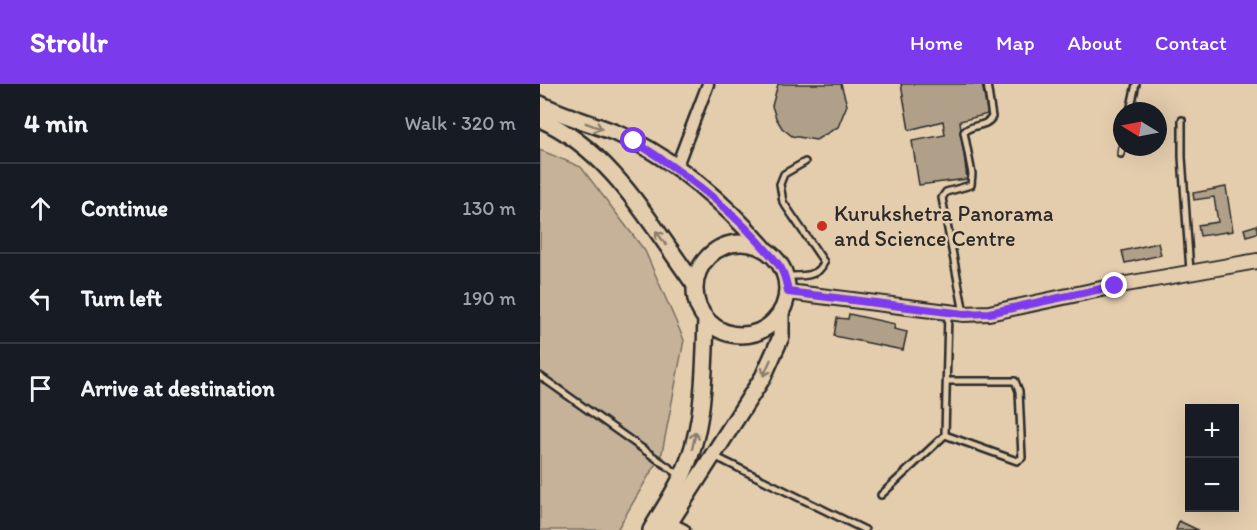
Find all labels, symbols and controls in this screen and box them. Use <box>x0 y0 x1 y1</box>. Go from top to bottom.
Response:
text: Strollr <box>30 25 108 59</box>
text: Home <box>910 30 963 55</box>
text: Map <box>996 30 1035 55</box>
text: About <box>1068 30 1122 55</box>
text: Contact <box>1155 30 1227 55</box>
north arrow <box>1113 102 1167 156</box>
text: 4 min <box>24 107 88 139</box>
text: Walk · 320 m <box>404 111 516 135</box>
one-way arrow <box>585 121 603 132</box>
route start <box>620 127 646 153</box>
icon: ahead <box>24 192 57 225</box>
text: Continue <box>81 195 168 222</box>
text: 130 m <box>462 196 516 220</box>
place label: Kurukshetra Panorama and Science Centre <box>834 200 1054 252</box>
marker: Kurukshetra Panorama and Science Centre <box>815 219 829 233</box>
one-way arrow <box>654 231 667 247</box>
route end <box>1101 272 1127 298</box>
icon: left <box>24 282 57 315</box>
text: Turn left <box>81 285 162 312</box>
text: 190 m <box>463 286 516 310</box>
one-way arrow <box>761 358 773 376</box>
icon: arrive <box>24 372 57 405</box>
text: Arrive at destination <box>81 375 275 402</box>
map controls <box>1185 404 1239 512</box>
button: + <box>1185 404 1239 458</box>
one-way arrow <box>689 431 700 450</box>
button: − <box>1185 458 1239 512</box>

